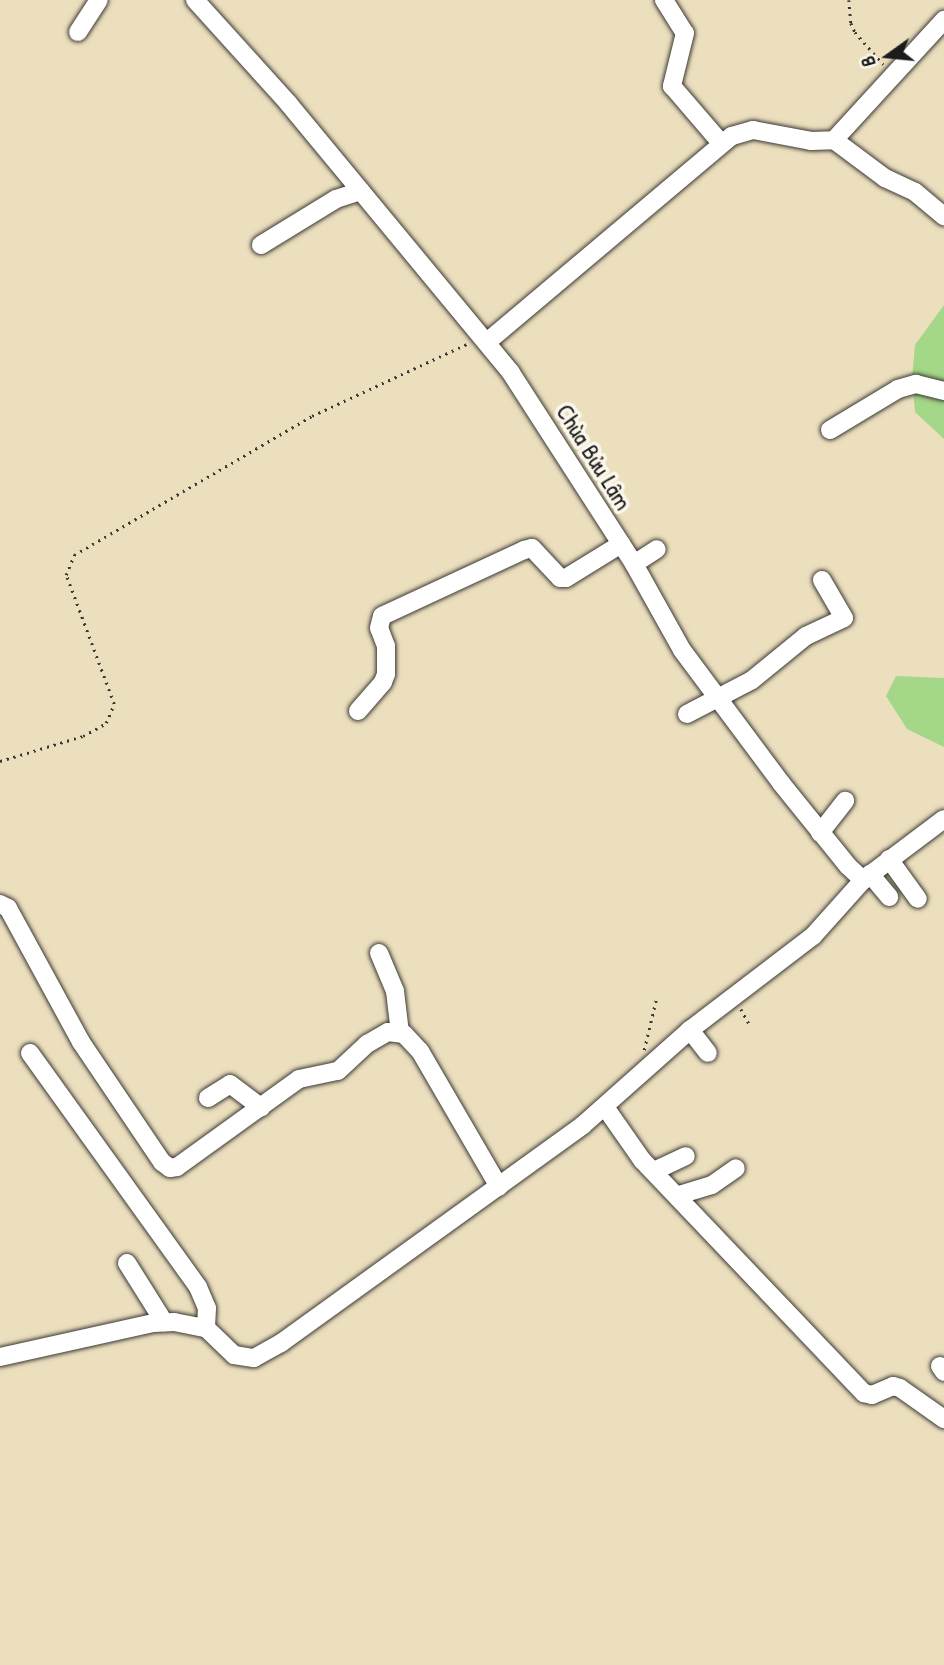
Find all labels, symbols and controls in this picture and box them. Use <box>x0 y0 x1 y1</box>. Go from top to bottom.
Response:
north arrow <box>853 21 923 91</box>
text: B <box>854 53 882 69</box>
street label: Chùa Bửu Lâm <box>550 399 638 515</box>

